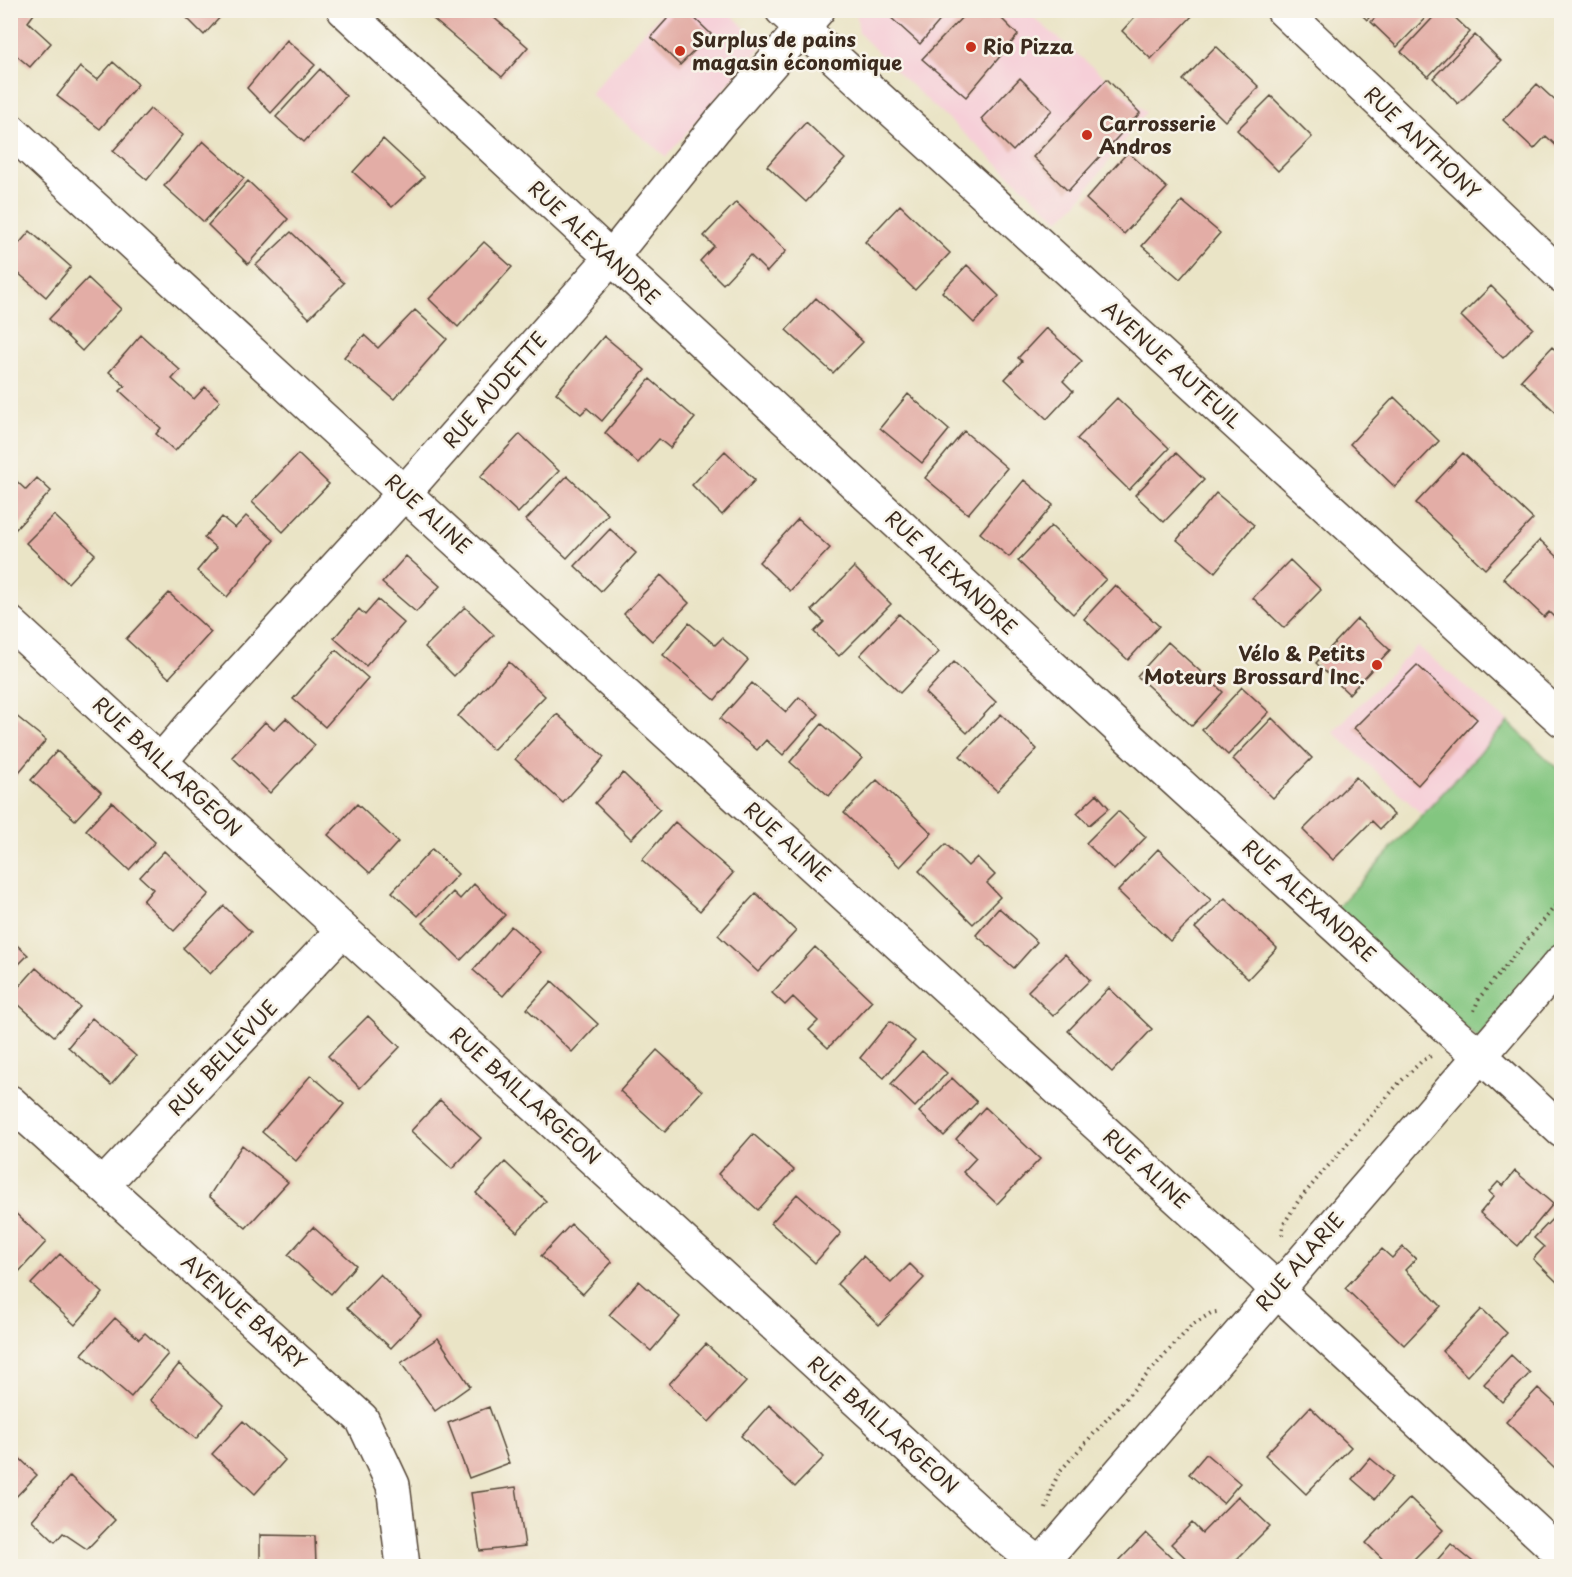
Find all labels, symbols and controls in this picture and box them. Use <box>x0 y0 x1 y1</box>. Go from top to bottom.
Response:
place label: Surplus de pains magasin économique <box>692 24 902 77</box>
place label: Rio Pizza <box>983 31 1074 61</box>
marker: Rio Pizza <box>964 40 978 54</box>
marker: Surplus de pains magasin économique <box>673 44 687 58</box>
street label: RUE ANTHONY <box>1358 79 1488 206</box>
place label: Carrosserie Andros <box>1099 108 1216 161</box>
marker: Carrosserie Andros <box>1080 128 1094 142</box>
street label: RUE ALEXANDRE <box>522 173 667 312</box>
street label: AVENUE AUTEUIL <box>1096 293 1249 435</box>
street label: RUE AUDETTE <box>435 324 553 454</box>
street label: RUE ALINE <box>379 466 479 560</box>
street label: RUE ALEXANDRE <box>879 503 1024 642</box>
place label: Vélo & Petits Moteurs Brossard Inc. <box>1144 638 1365 691</box>
marker: Vélo & Petits Moteurs Brossard Inc. <box>1370 658 1384 672</box>
street label: RUE BAILLARGEON <box>87 689 249 843</box>
street label: RUE ALINE <box>738 794 838 888</box>
street label: RUE ALEXANDRE <box>1236 832 1383 969</box>
street label: RUE BELLEVUE <box>160 993 284 1122</box>
street label: RUE BAILLARGEON <box>444 1019 608 1171</box>
street label: RUE ALINE <box>1097 1121 1197 1215</box>
street label: RUE ALARIE <box>1248 1205 1351 1317</box>
street label: AVENUE BARRY <box>175 1247 314 1376</box>
street label: RUE BAILLARGEON <box>802 1348 966 1500</box>

